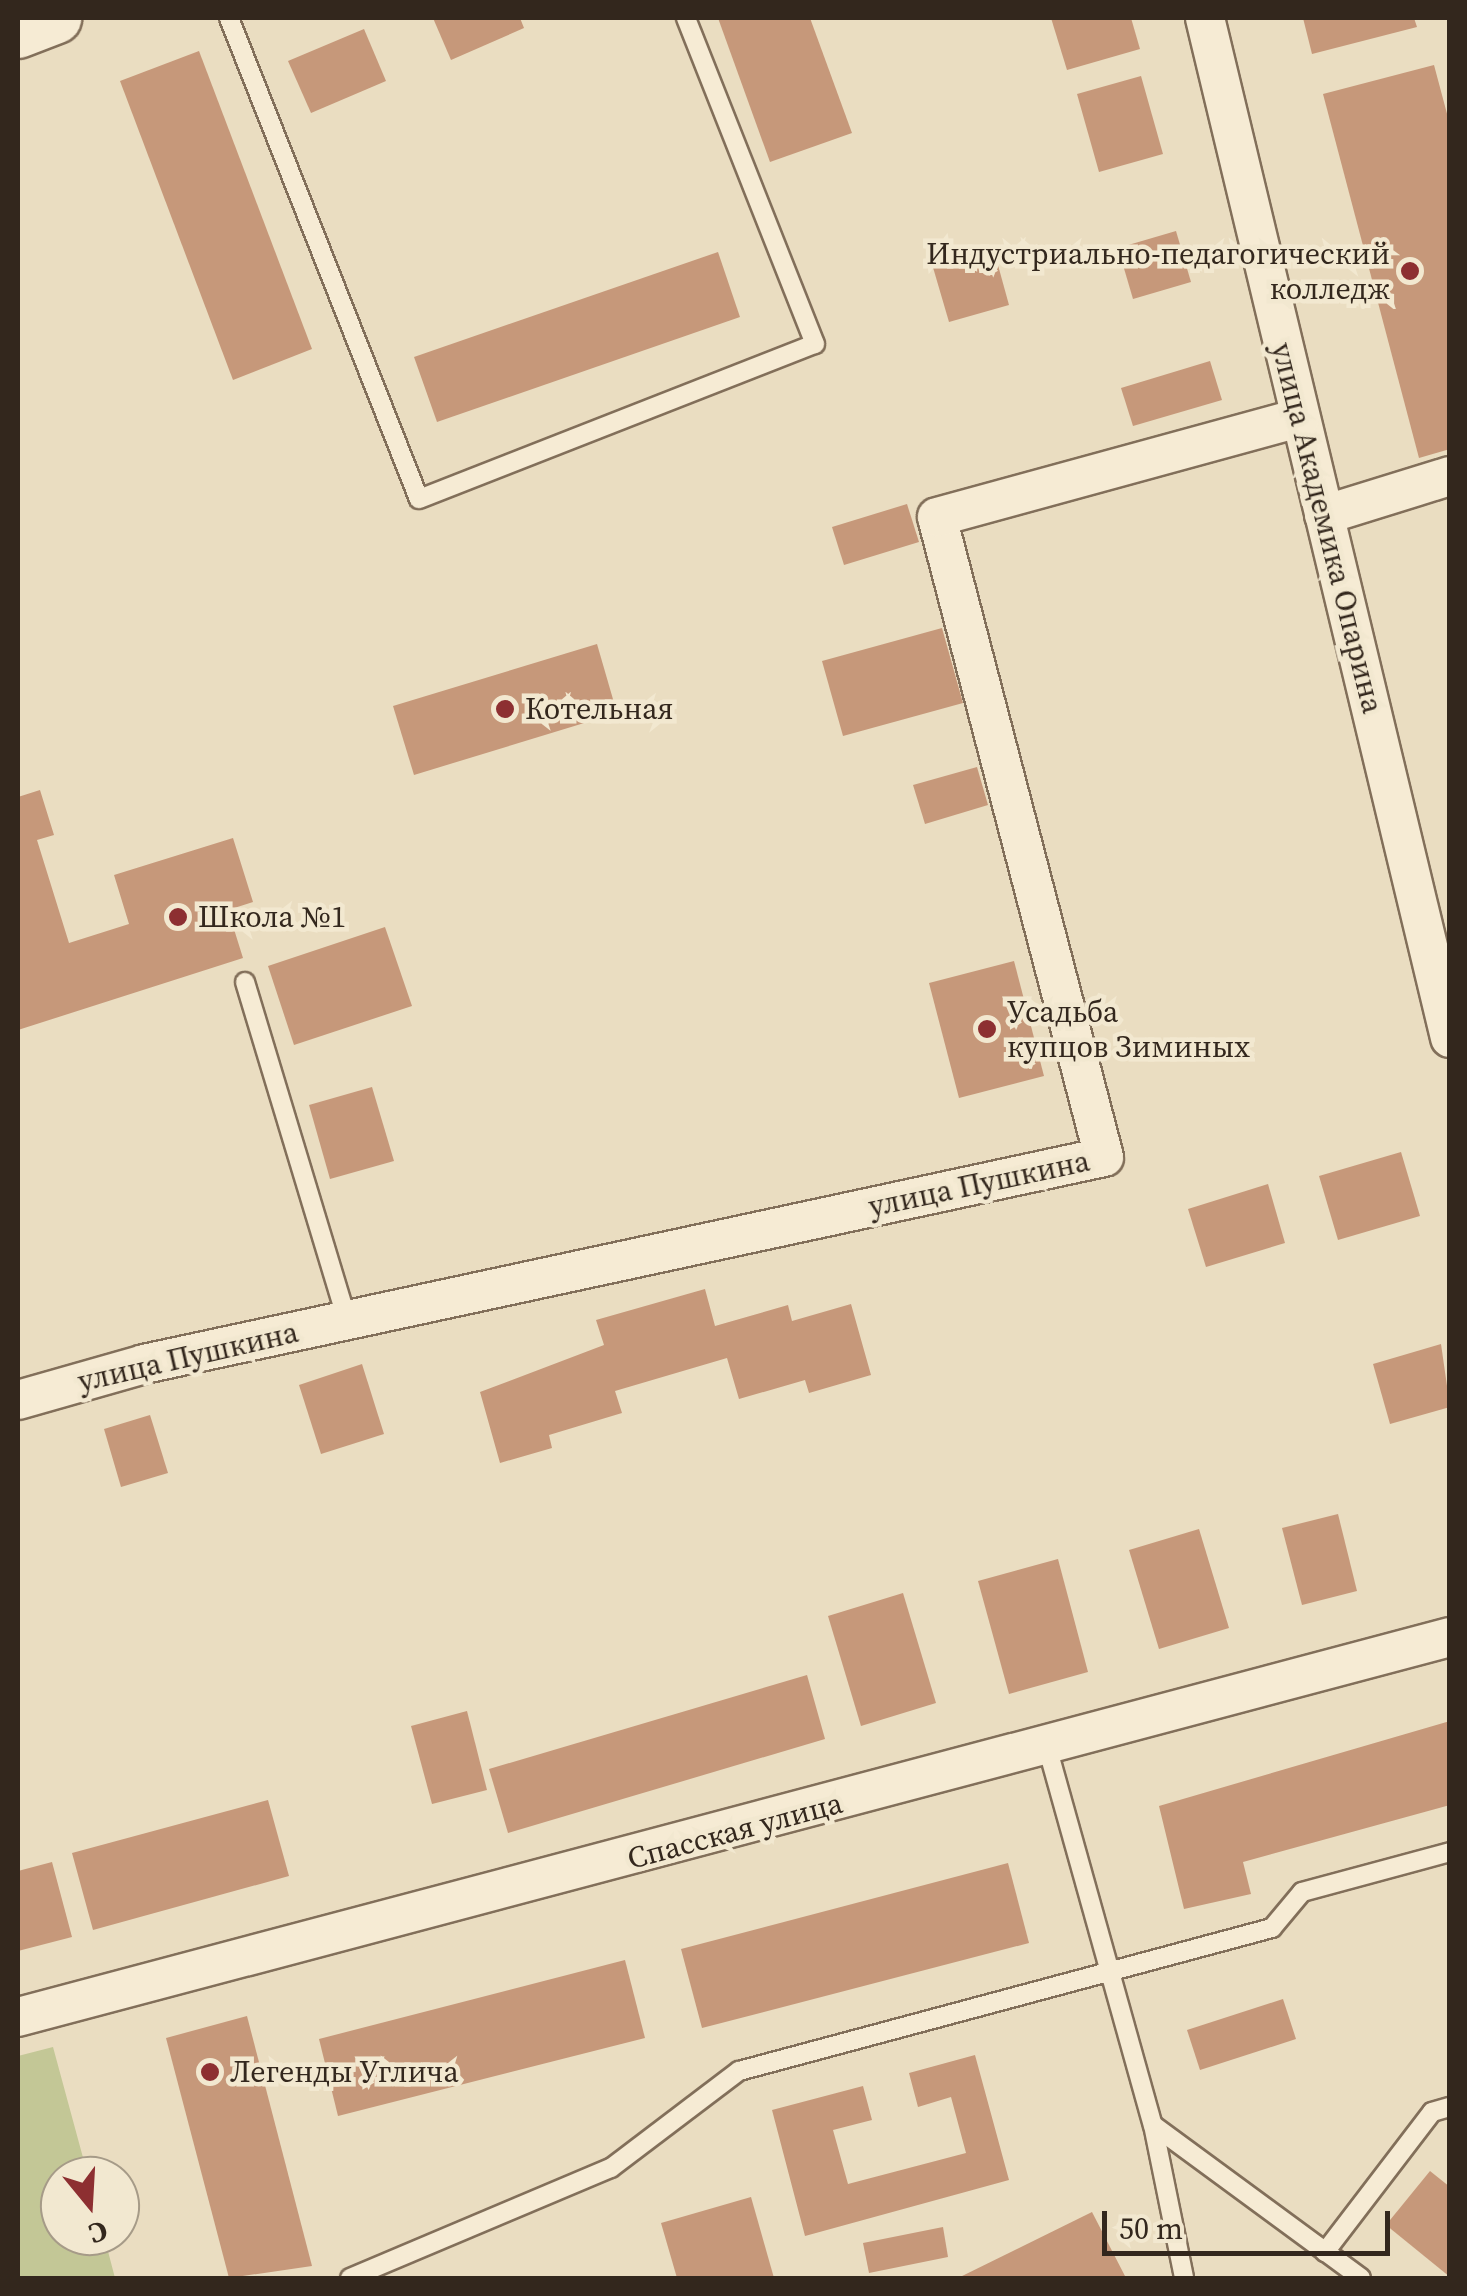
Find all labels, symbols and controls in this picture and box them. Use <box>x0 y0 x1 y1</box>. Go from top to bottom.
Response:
place label: Индустриально-педагогический колледж <box>926 236 1390 306</box>
marker: Индустриально-педагогический колледж <box>1399 260 1421 282</box>
street label: улица Академика Опарина <box>1263 339 1391 717</box>
place label: Котельная <box>525 691 673 727</box>
marker: Котельная <box>494 698 516 720</box>
place label: Школа №1 <box>198 899 346 935</box>
marker: Школа №1 <box>167 906 189 928</box>
place label: Усадьба купцов Зиминых <box>1007 994 1250 1064</box>
marker: Усадьба купцов Зиминых <box>976 1018 998 1040</box>
street label: улица Пушкина <box>865 1143 1093 1225</box>
street label: улица Пушкина <box>74 1314 302 1400</box>
street label: Спасская улица <box>624 1785 846 1877</box>
place label: Легенды Углича <box>230 2054 459 2090</box>
marker: Легенды Углича <box>199 2061 221 2083</box>
north arrow <box>40 2156 140 2256</box>
scale bar <box>1107 2191 1394 2253</box>
text: 50 m <box>1119 2208 1183 2249</box>
text: С <box>85 2212 113 2253</box>

